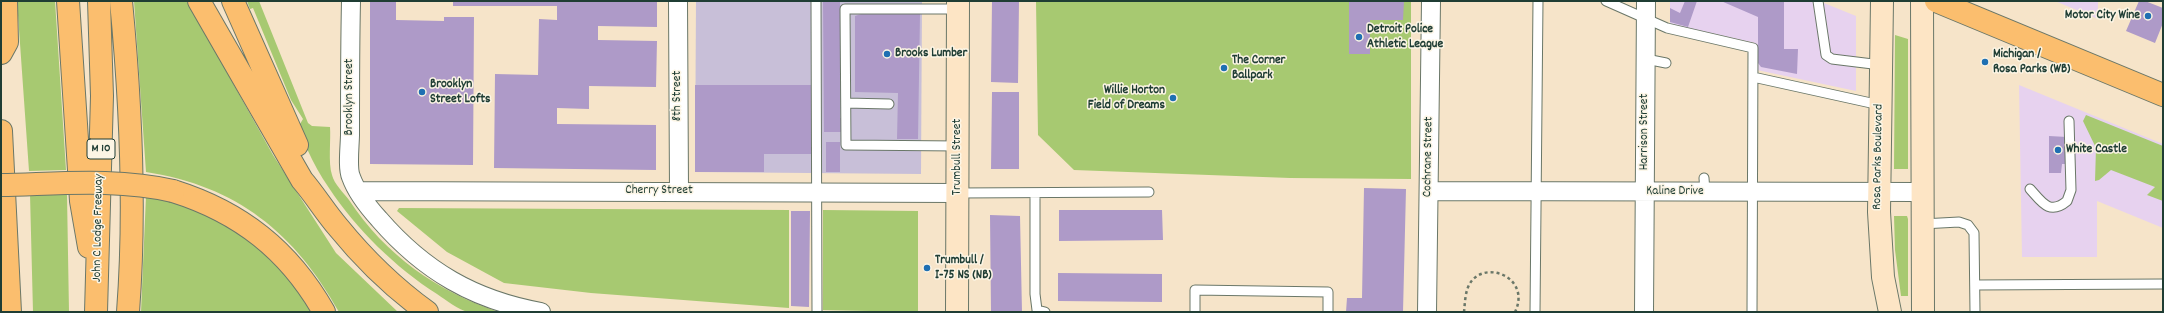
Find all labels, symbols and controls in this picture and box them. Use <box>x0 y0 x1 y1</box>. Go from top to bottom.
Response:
place label: Motor City Wine <box>2065 8 2140 24</box>
marker: Motor City Wine <box>2143 11 2153 21</box>
place label: Detroit Police Athletic League <box>1367 22 1443 53</box>
marker: Detroit Police Athletic League <box>1354 32 1364 42</box>
place label: Brooks Lumber <box>895 46 967 62</box>
place label: Michigan / Rosa Parks (WB) <box>1993 47 2070 78</box>
marker: Brooks Lumber <box>882 49 892 59</box>
place label: The Corner Ballpark <box>1232 53 1285 84</box>
marker: Michigan / Rosa Parks (WB) <box>1980 57 1990 67</box>
street label: Brooklyn Street <box>342 59 358 135</box>
marker: The Corner Ballpark <box>1219 63 1229 73</box>
street label: 8th Street <box>670 71 686 121</box>
place label: Brooklyn Street Lofts <box>430 77 491 108</box>
place label: Willie Horton Field of Dreams <box>1088 83 1165 114</box>
marker: Brooklyn Street Lofts <box>417 87 427 97</box>
marker: Willie Horton Field of Dreams <box>1168 93 1178 103</box>
street label: Harrison Street <box>1637 94 1653 170</box>
street label: Rosa Parks Boulevard <box>1870 104 1888 210</box>
street label: Cochrane Street <box>1420 117 1438 197</box>
street label: Trumbull Street <box>950 119 966 195</box>
road number: M 10 <box>87 139 115 159</box>
place label: White Castle <box>2066 142 2127 158</box>
marker: White Castle <box>2053 145 2063 155</box>
street label: John C Lodge Freeway <box>90 174 108 282</box>
street label: Cherry Street <box>625 183 693 199</box>
street label: Kaline Drive <box>1646 184 1704 200</box>
place label: Trumbull / I-75 NS (NB) <box>935 253 992 284</box>
marker: Trumbull / I-75 NS (NB) <box>922 263 932 273</box>

